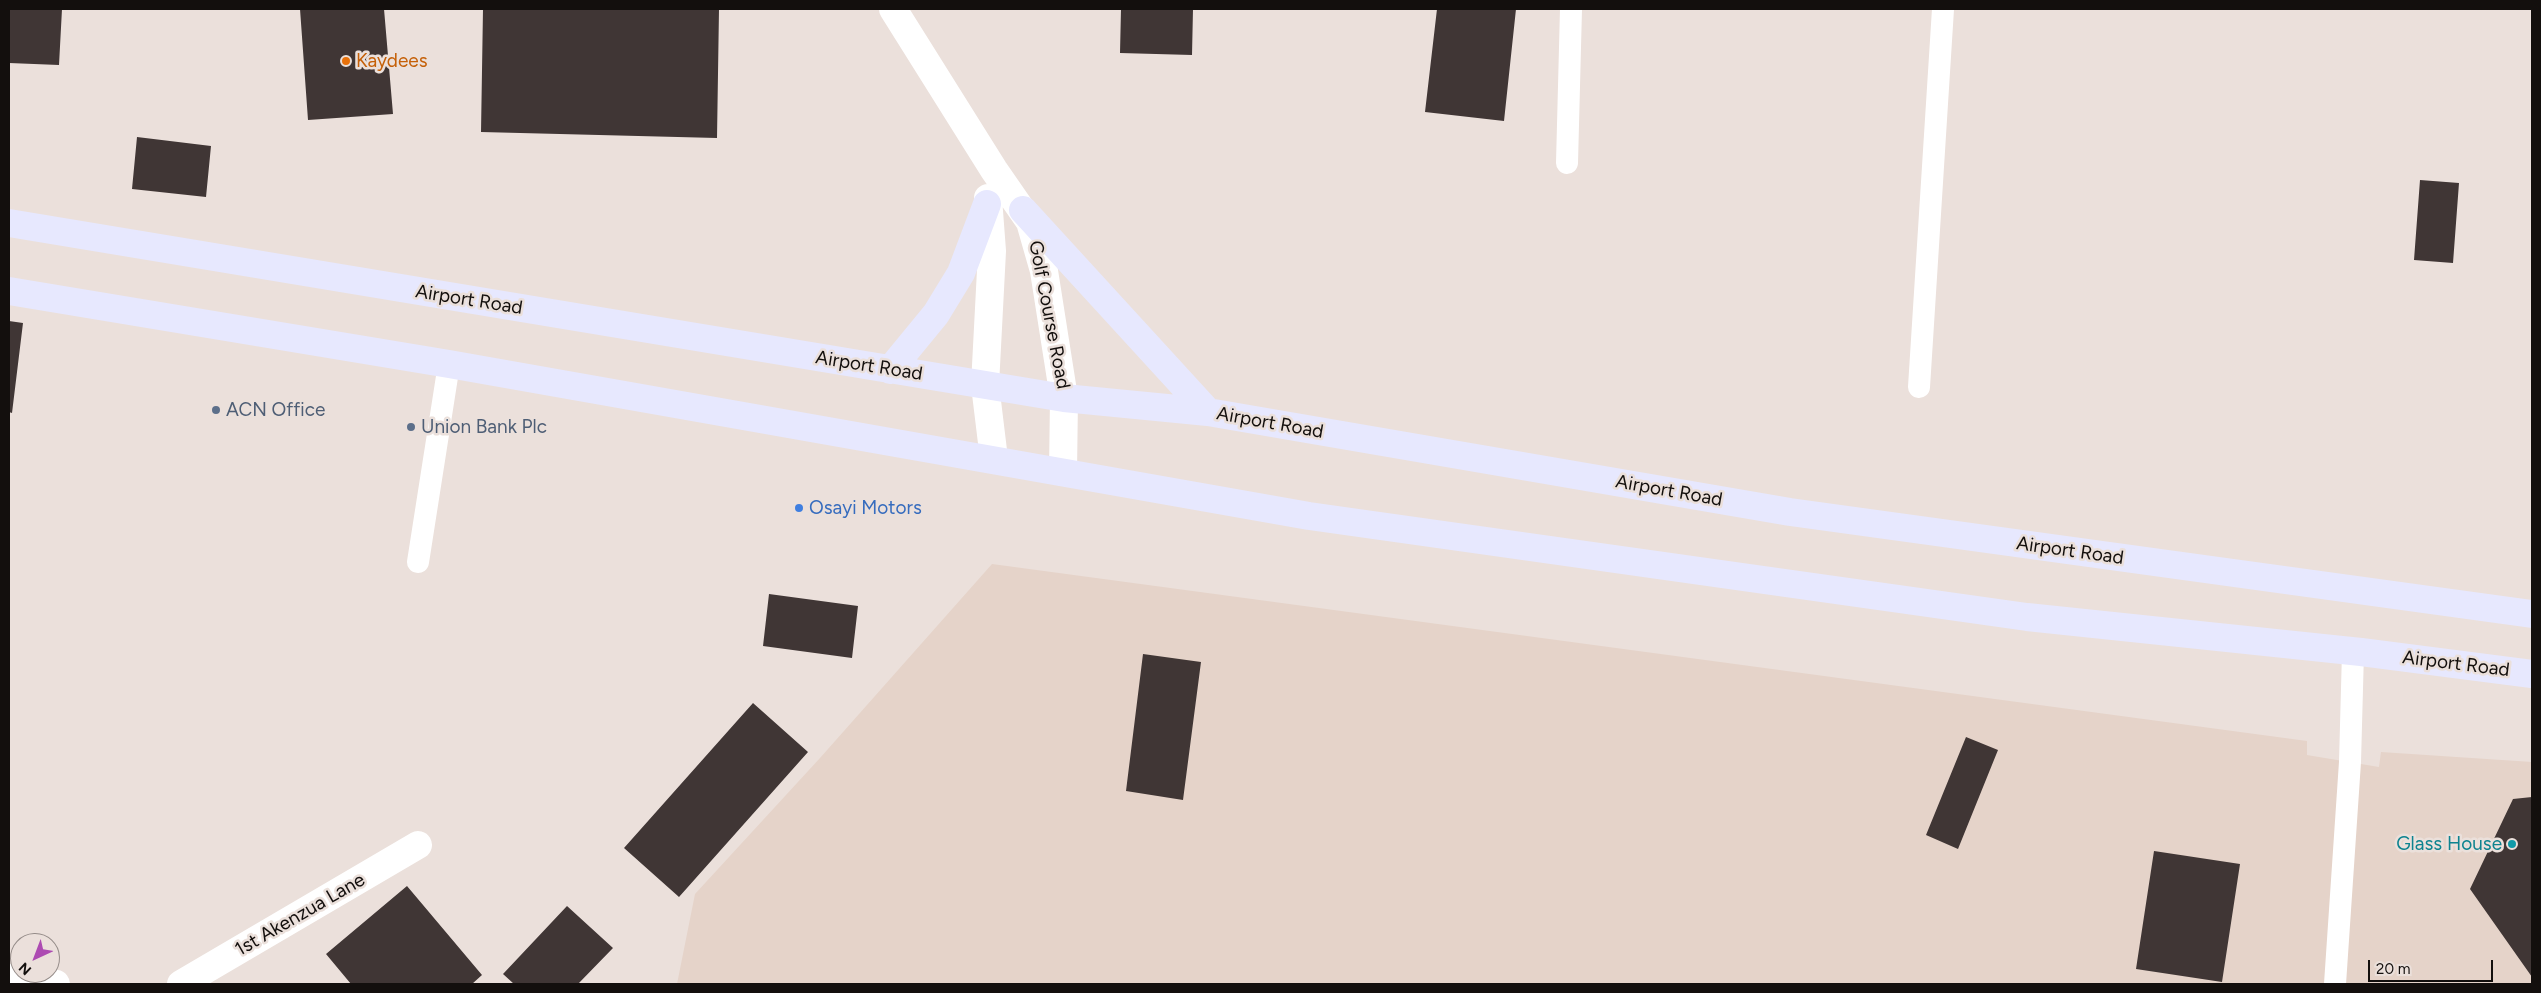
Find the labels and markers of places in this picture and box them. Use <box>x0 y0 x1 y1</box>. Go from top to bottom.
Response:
place label: Kaydees <box>356 50 427 72</box>
marker: Kaydees <box>340 55 352 67</box>
place label: ACN Office <box>226 399 325 421</box>
marker: ACN Office <box>210 404 222 416</box>
place label: Union Bank Plc <box>421 416 547 438</box>
marker: Union Bank Plc <box>405 421 417 433</box>
place label: Osayi Motors <box>809 497 922 519</box>
marker: Osayi Motors <box>793 502 805 514</box>
place label: Glass House <box>2396 833 2502 855</box>
marker: Glass House <box>2506 838 2518 850</box>

